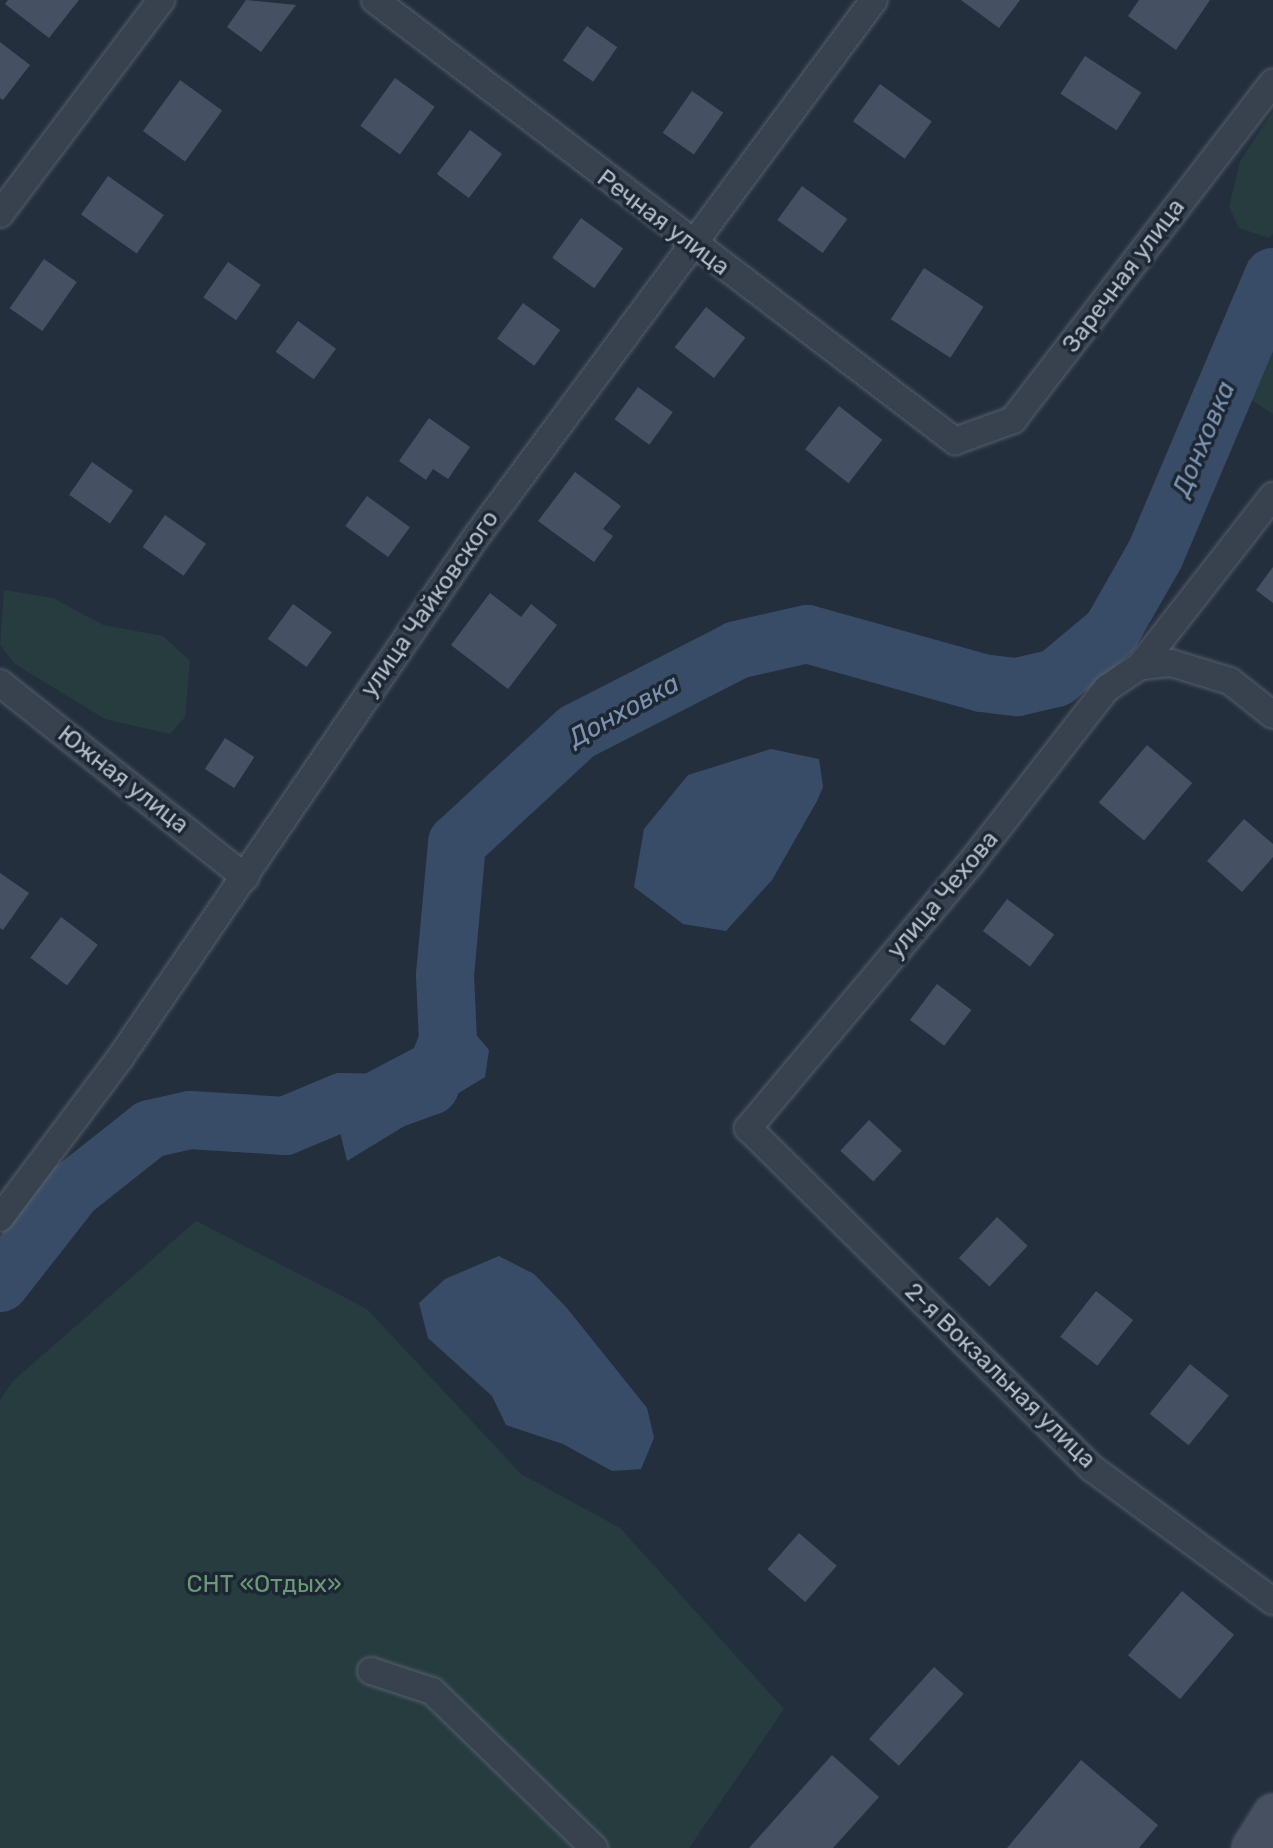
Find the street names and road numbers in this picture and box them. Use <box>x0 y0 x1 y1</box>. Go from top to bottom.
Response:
street label: Речная улица <box>591 164 735 282</box>
street label: Заречная улица <box>1057 193 1191 359</box>
street label: улица Чайковского <box>355 505 505 703</box>
street label: Южная улица <box>52 720 194 840</box>
street label: улица Чехова <box>881 825 1005 965</box>
street label: 2-я Вокзальная улица <box>899 1277 1101 1475</box>

